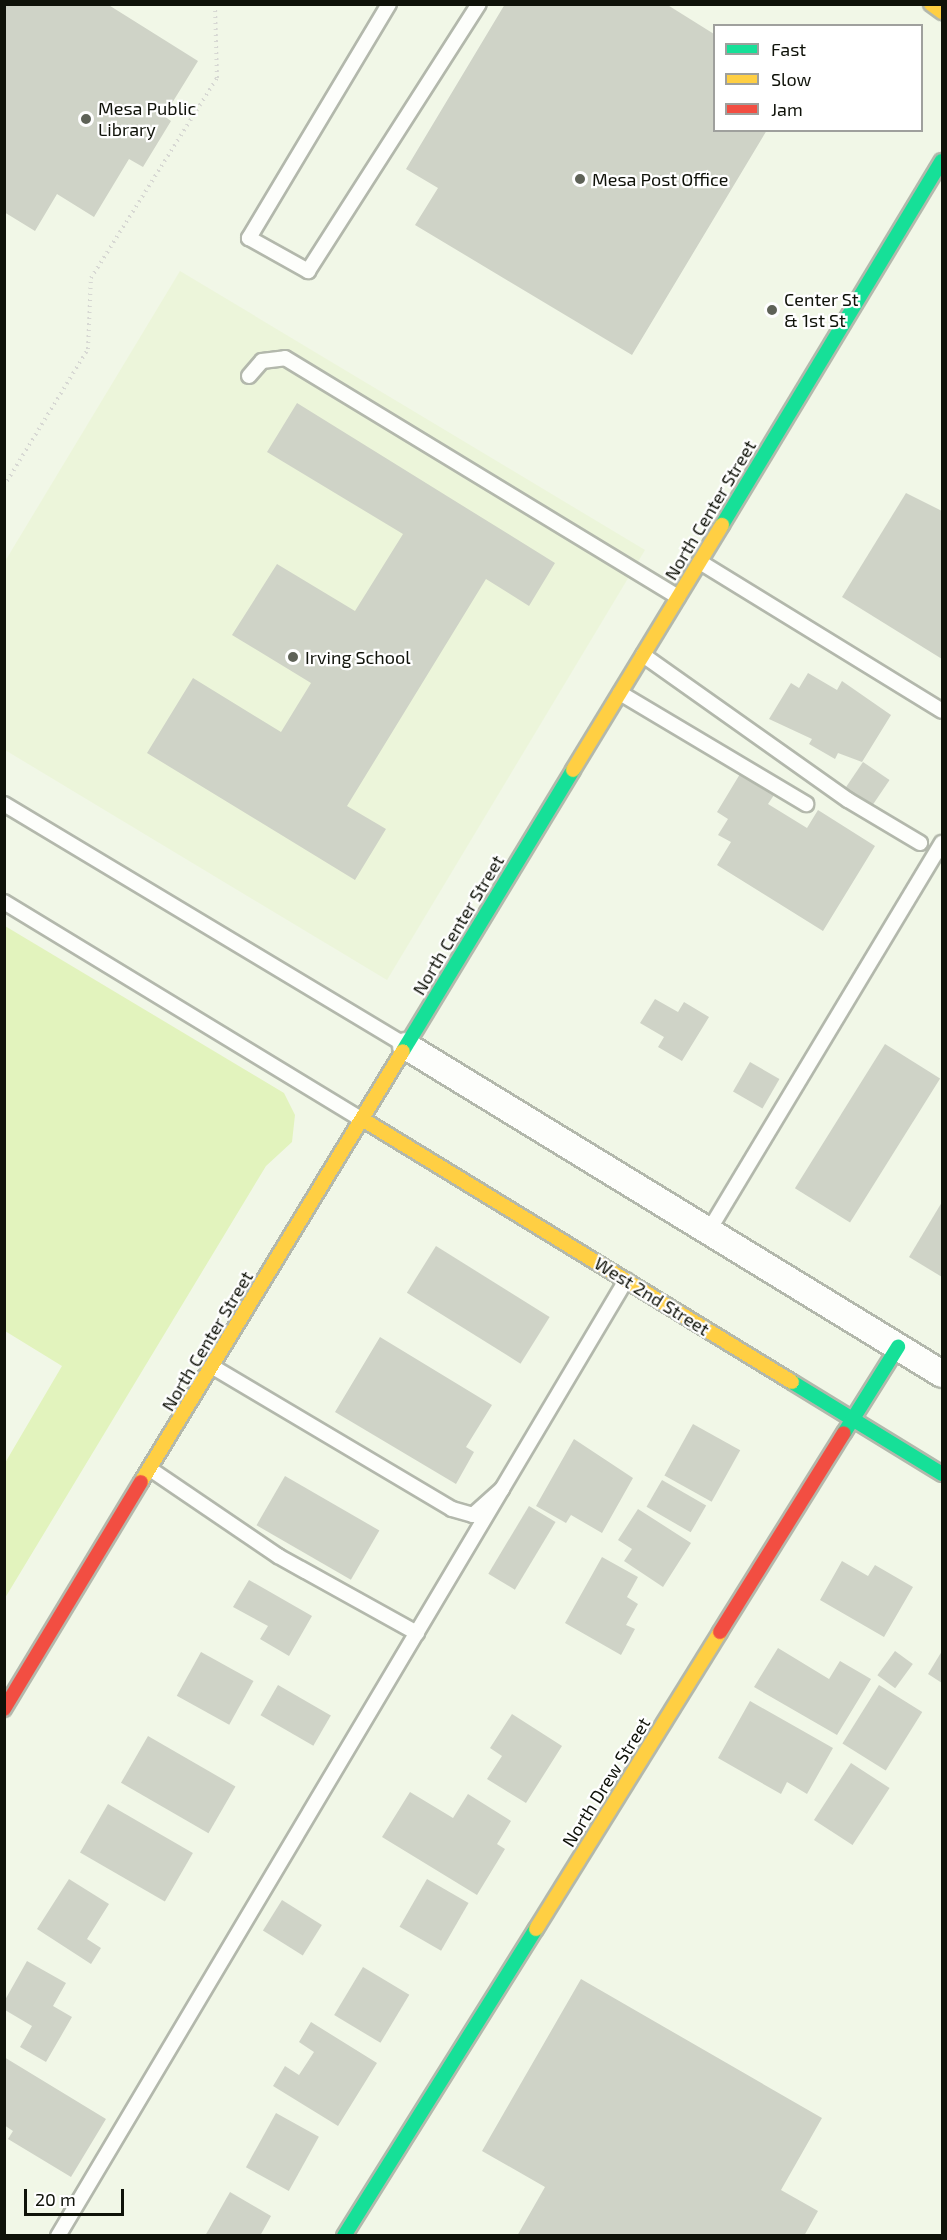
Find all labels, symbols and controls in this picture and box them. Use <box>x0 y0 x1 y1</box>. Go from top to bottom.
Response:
legend <box>713 24 923 132</box>
text: Fast <box>771 38 806 60</box>
text: Slow <box>771 68 811 90</box>
place label: Mesa Public Library <box>98 98 196 140</box>
text: Jam <box>771 98 803 120</box>
marker: Mesa Public Library <box>79 112 93 126</box>
place label: Mesa Post Office <box>592 168 728 190</box>
marker: Mesa Post Office <box>573 172 587 186</box>
place label: Center St & 1st St <box>784 289 859 332</box>
marker: Center St & 1st St <box>765 303 779 317</box>
street label: North Center Street <box>660 436 760 584</box>
place label: Irving School <box>305 646 411 668</box>
marker: Irving School <box>286 650 300 664</box>
street label: North Center Street <box>408 851 508 999</box>
street label: West 2nd Street <box>591 1252 713 1340</box>
street label: North Center Street <box>157 1267 257 1415</box>
street label: North Drew Street <box>557 1713 655 1851</box>
scale bar <box>27 2177 128 2215</box>
text: 20 m <box>35 2188 76 2210</box>

